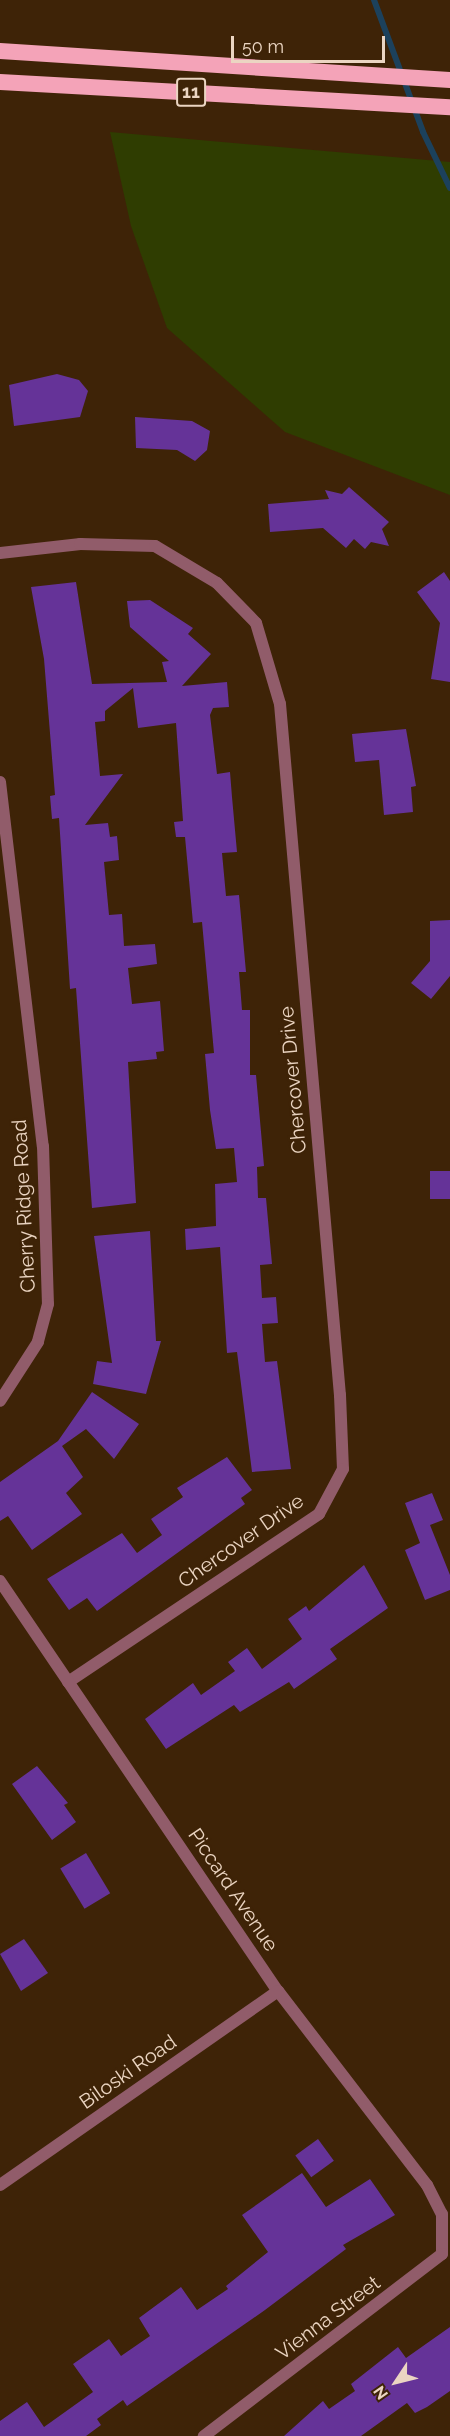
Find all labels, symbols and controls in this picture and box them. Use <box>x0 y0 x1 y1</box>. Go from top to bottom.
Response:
scale bar <box>234 24 388 62</box>
text: 50 m <box>242 36 284 57</box>
road number: 11 <box>176 77 206 107</box>
street label: Chercover Drive <box>275 1005 311 1155</box>
street label: Cherry Ridge Road <box>7 1118 41 1294</box>
street label: Chercover Drive <box>173 1489 309 1593</box>
street label: Piccard Avenue <box>183 1824 283 1956</box>
street label: Biloski Road <box>75 2030 181 2114</box>
street label: Vienna Street <box>271 2271 385 2365</box>
north arrow <box>366 2352 426 2412</box>
text: N <box>370 2382 392 2403</box>

